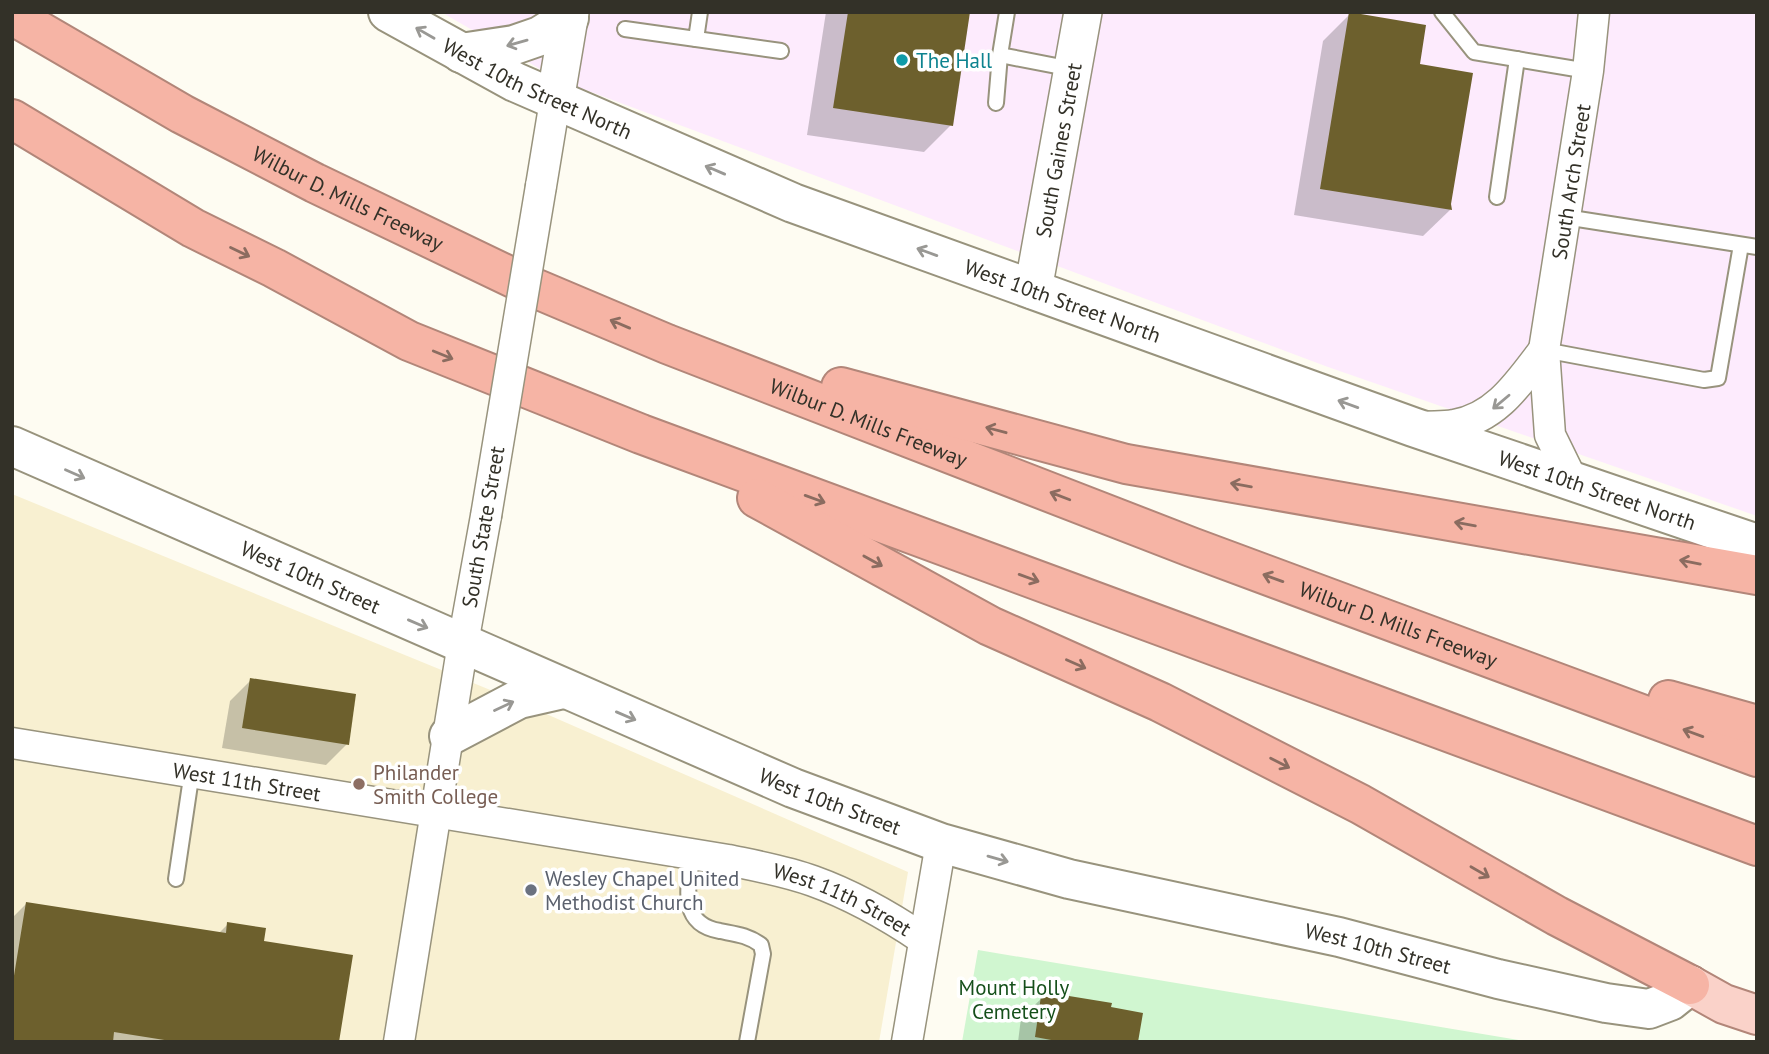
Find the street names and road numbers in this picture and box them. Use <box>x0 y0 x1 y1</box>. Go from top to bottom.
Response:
street label: West 10th Street North <box>438 31 636 145</box>
street label: South Gaines Street <box>1029 61 1087 240</box>
street label: South Arch Street <box>1545 102 1596 261</box>
street label: Wilbur D. Mills Freeway <box>248 140 448 256</box>
street label: West 10th Street North <box>961 253 1165 348</box>
street label: Wilbur D. Mills Freeway <box>766 372 971 473</box>
street label: South State Street <box>456 444 510 610</box>
street label: West 10th Street North <box>1495 444 1700 536</box>
street label: West 10th Street <box>237 534 385 619</box>
street label: Wilbur D. Mills Freeway <box>1295 575 1502 673</box>
street label: West 11th Street <box>171 756 323 807</box>
street label: West 10th Street <box>755 761 905 840</box>
street label: West 11th Street <box>770 856 917 942</box>
street label: West 10th Street <box>1303 917 1454 979</box>

